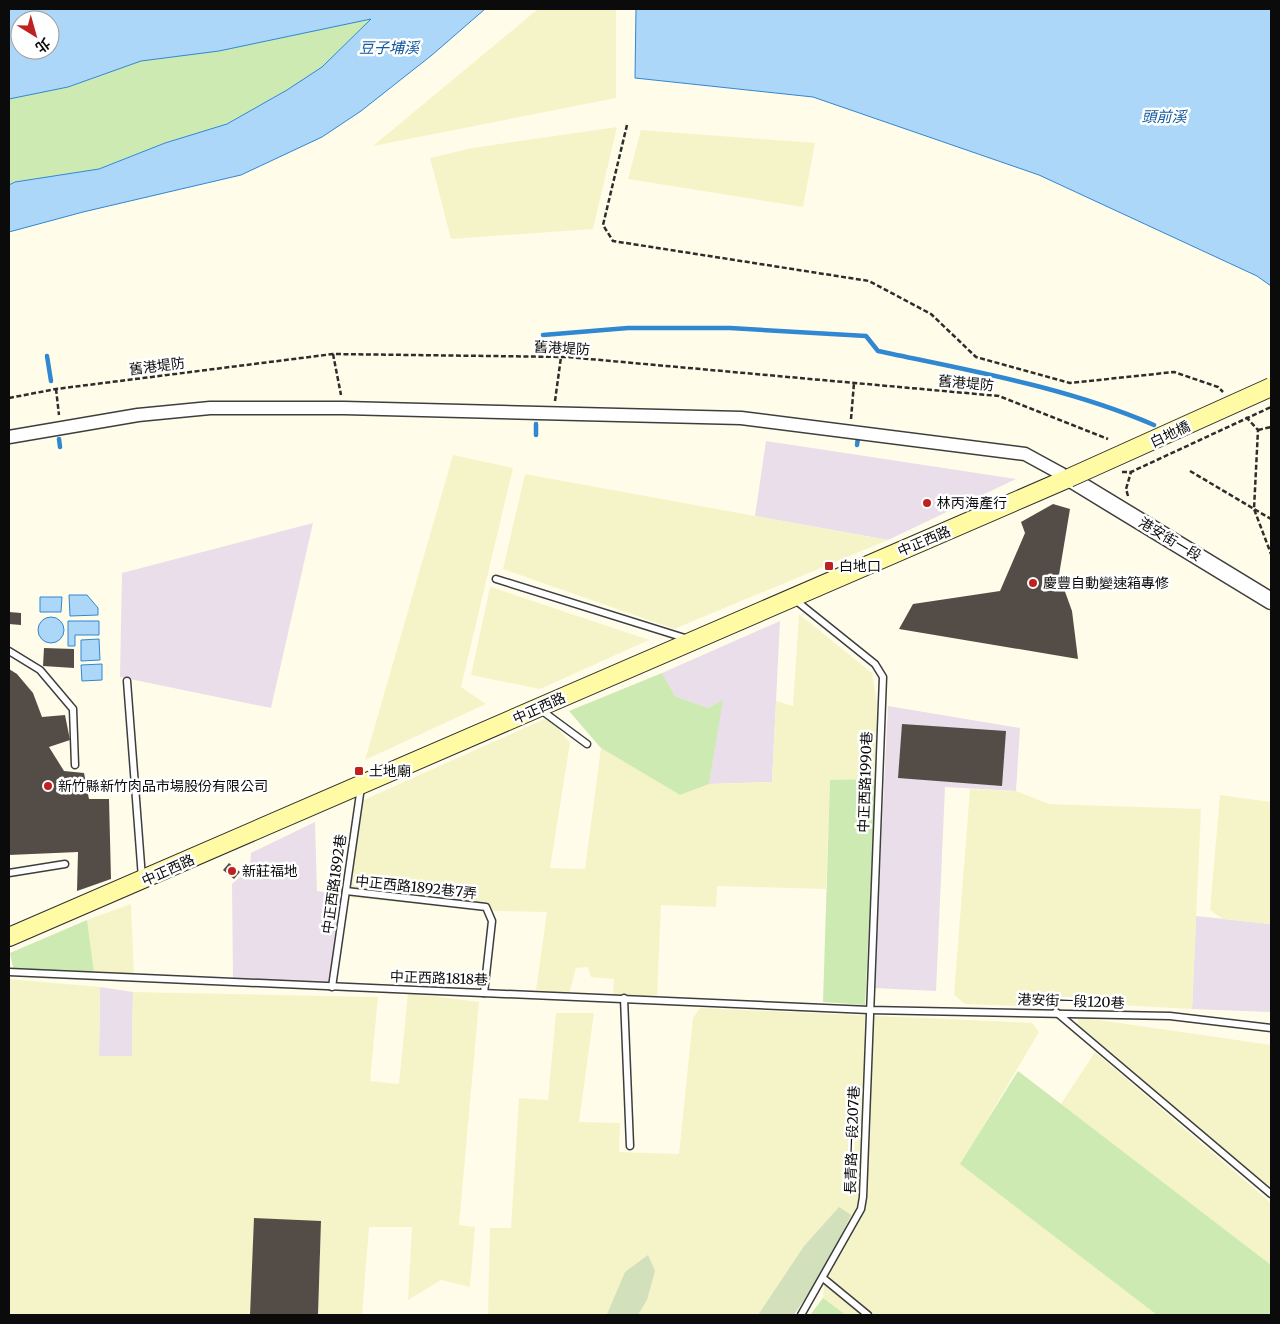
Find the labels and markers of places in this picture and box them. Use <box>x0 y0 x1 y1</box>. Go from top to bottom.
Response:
place label: 林丙海產行 <box>937 494 1007 512</box>
marker: 林丙海產行 <box>921 497 933 509</box>
place label: 白地口 <box>839 557 881 575</box>
marker: 白地口 <box>823 560 835 572</box>
place label: 慶豐自動變速箱專修 <box>1043 574 1169 592</box>
marker: 慶豐自動變速箱專修 <box>1027 577 1039 589</box>
place label: 土地廟 <box>369 762 411 780</box>
marker: 土地廟 <box>353 765 365 777</box>
place label: 新竹縣新竹肉品市場股份有限公司 <box>58 777 268 795</box>
marker: 新竹縣新竹肉品市場股份有限公司 <box>42 780 54 792</box>
place label: 新莊福地 <box>242 862 298 880</box>
marker: 新莊福地 <box>226 865 238 877</box>

